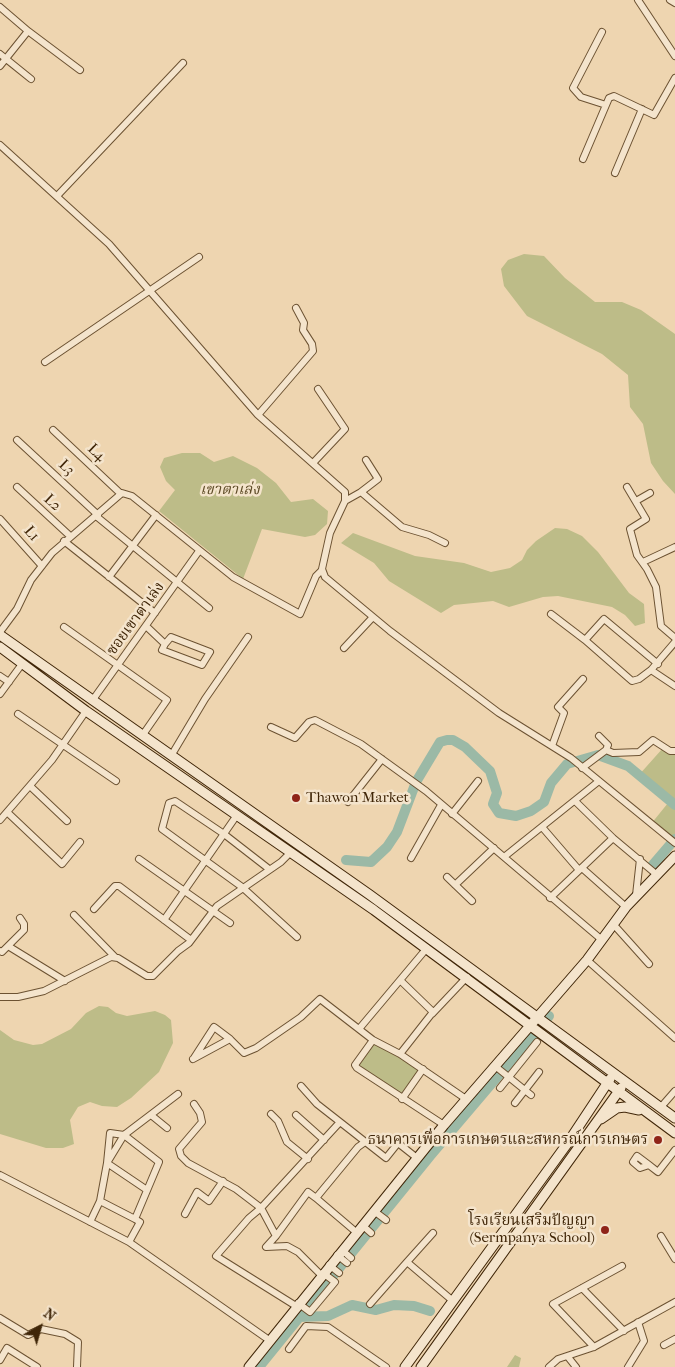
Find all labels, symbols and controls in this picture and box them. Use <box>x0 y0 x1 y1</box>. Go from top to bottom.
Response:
street label: L4 <box>83 440 109 466</box>
street label: L3 <box>54 456 78 480</box>
park label: เขาตาเล่ง <box>200 481 260 499</box>
street label: L2 <box>40 491 64 515</box>
street label: L1 <box>19 523 43 545</box>
street label: ซอยเขาตาเล่ง <box>103 579 169 659</box>
place label: Thawon Market <box>306 789 409 807</box>
marker: Thawon Market <box>290 792 302 804</box>
place label: ธนาคารเพื่อการเกษตรและสหกรณ์การเกษตร <box>367 1131 648 1149</box>
marker: ธนาคารเพื่อการเกษตรและสหกรณ์การเกษตร <box>652 1134 664 1146</box>
place label: โรงเรียนเสริมปัญญา (Sermpanya School) <box>468 1212 595 1247</box>
marker: โรงเรียนเสริมปัญญา (Sermpanya School) <box>599 1224 611 1236</box>
north arrow <box>15 1302 65 1352</box>
text: N <box>40 1305 59 1325</box>

